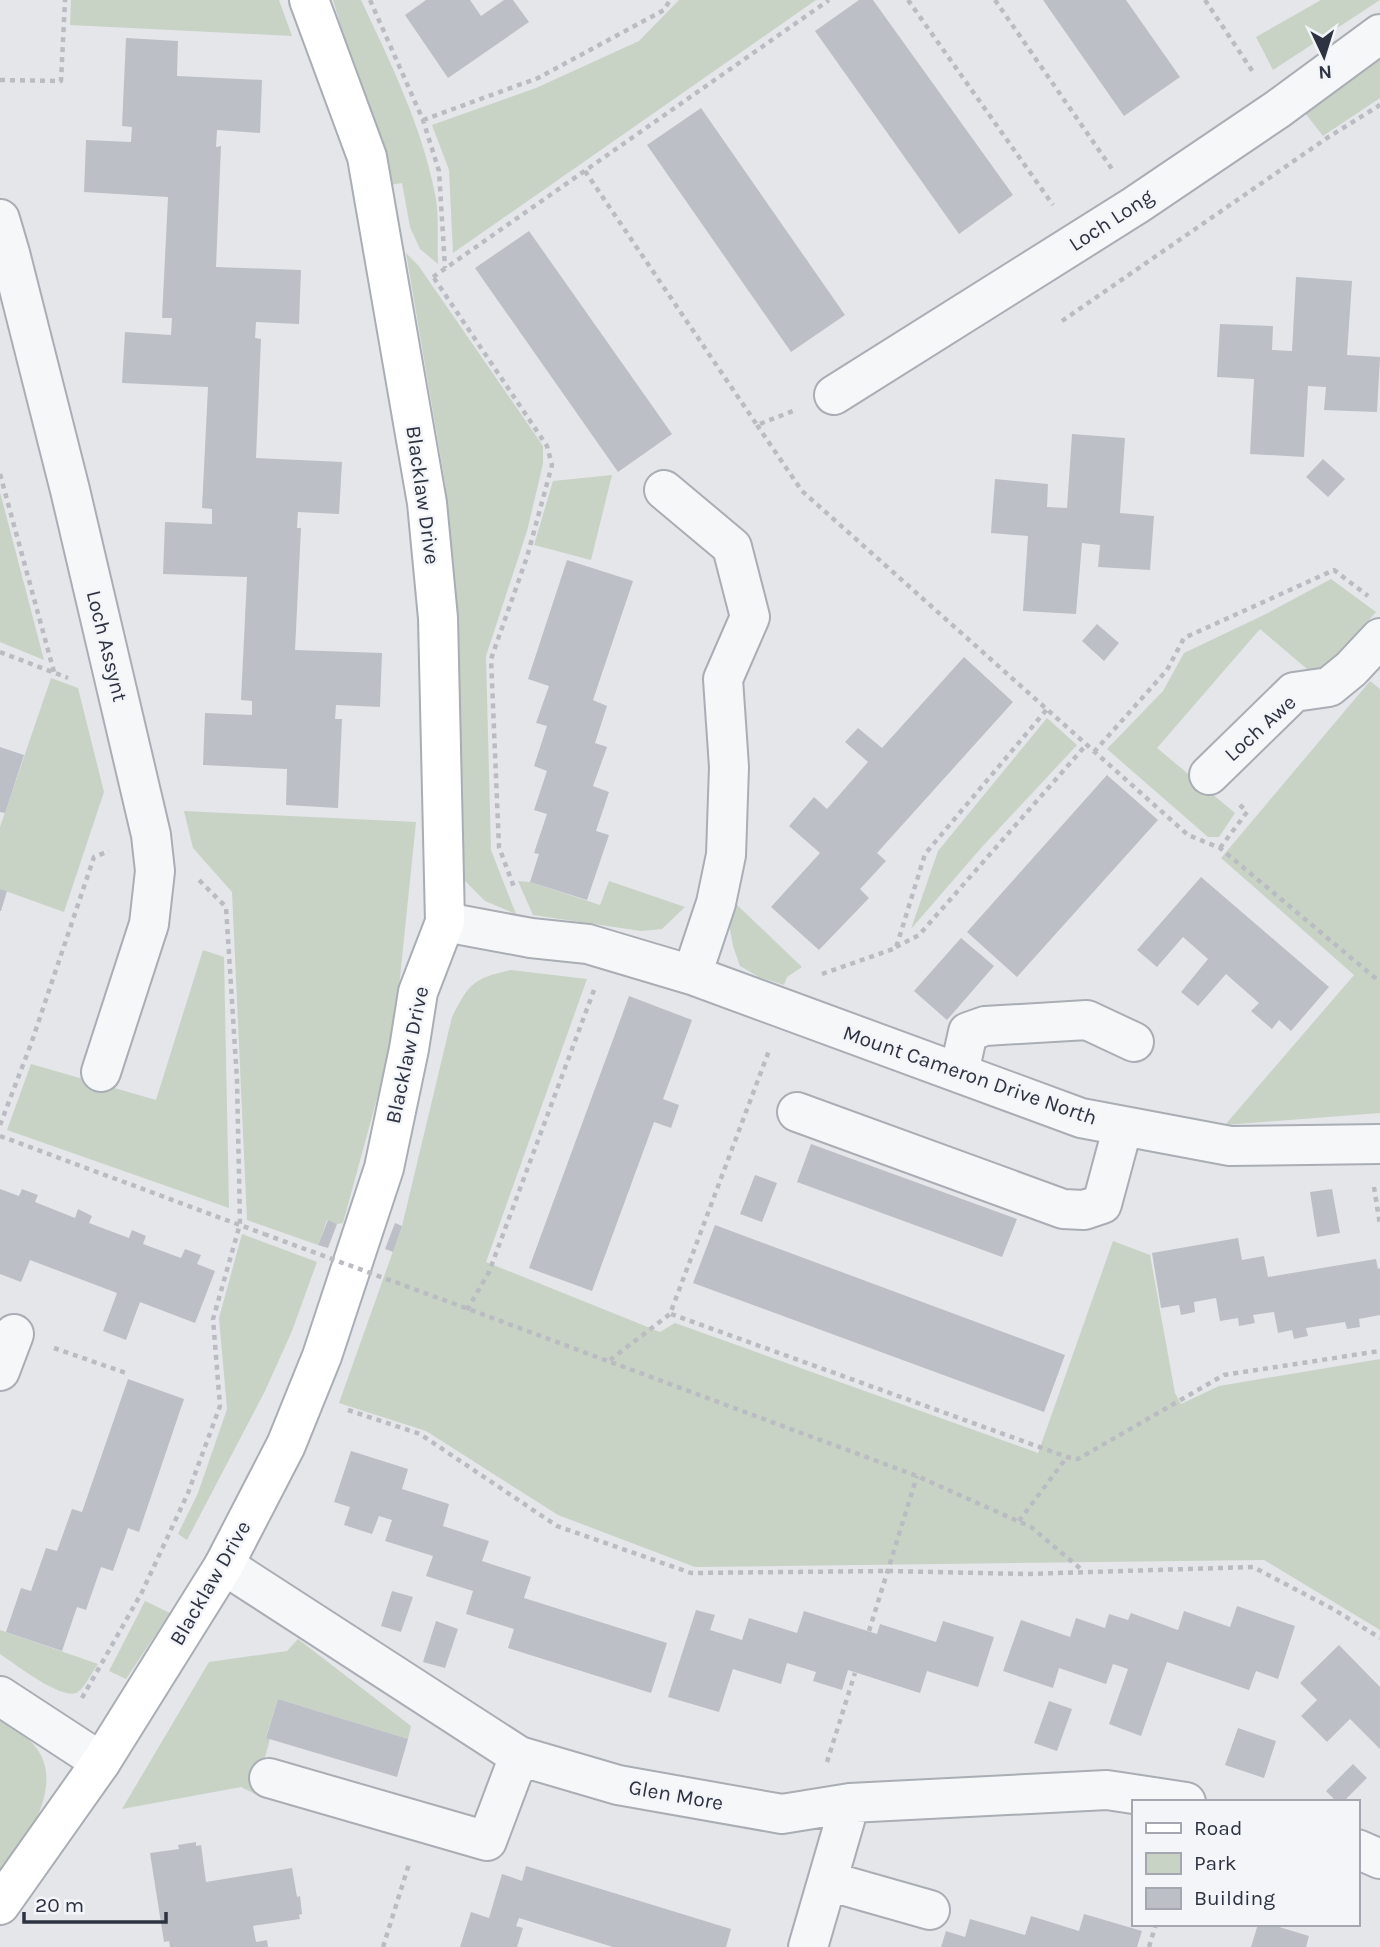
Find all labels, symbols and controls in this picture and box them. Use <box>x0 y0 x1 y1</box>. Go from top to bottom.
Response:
north arrow <box>1289 21 1359 91</box>
text: N <box>1318 61 1333 83</box>
street label: Loch Long <box>1064 184 1158 256</box>
street label: Blacklaw Drive <box>401 424 445 566</box>
street label: Loch Assynt <box>82 588 132 704</box>
street label: Loch Awe <box>1220 690 1300 766</box>
street label: Blacklaw Drive <box>381 984 433 1126</box>
street label: Mount Cameron Drive North <box>840 1020 1100 1130</box>
street label: Blacklaw Drive <box>165 1516 255 1650</box>
street label: Glen More <box>627 1775 725 1815</box>
legend <box>1132 1800 1359 1926</box>
text: Road <box>1194 1816 1242 1840</box>
text: Park <box>1194 1851 1237 1875</box>
scale bar <box>24 1881 166 1925</box>
text: Building <box>1194 1886 1275 1910</box>
text: 20 m <box>35 1893 84 1917</box>

